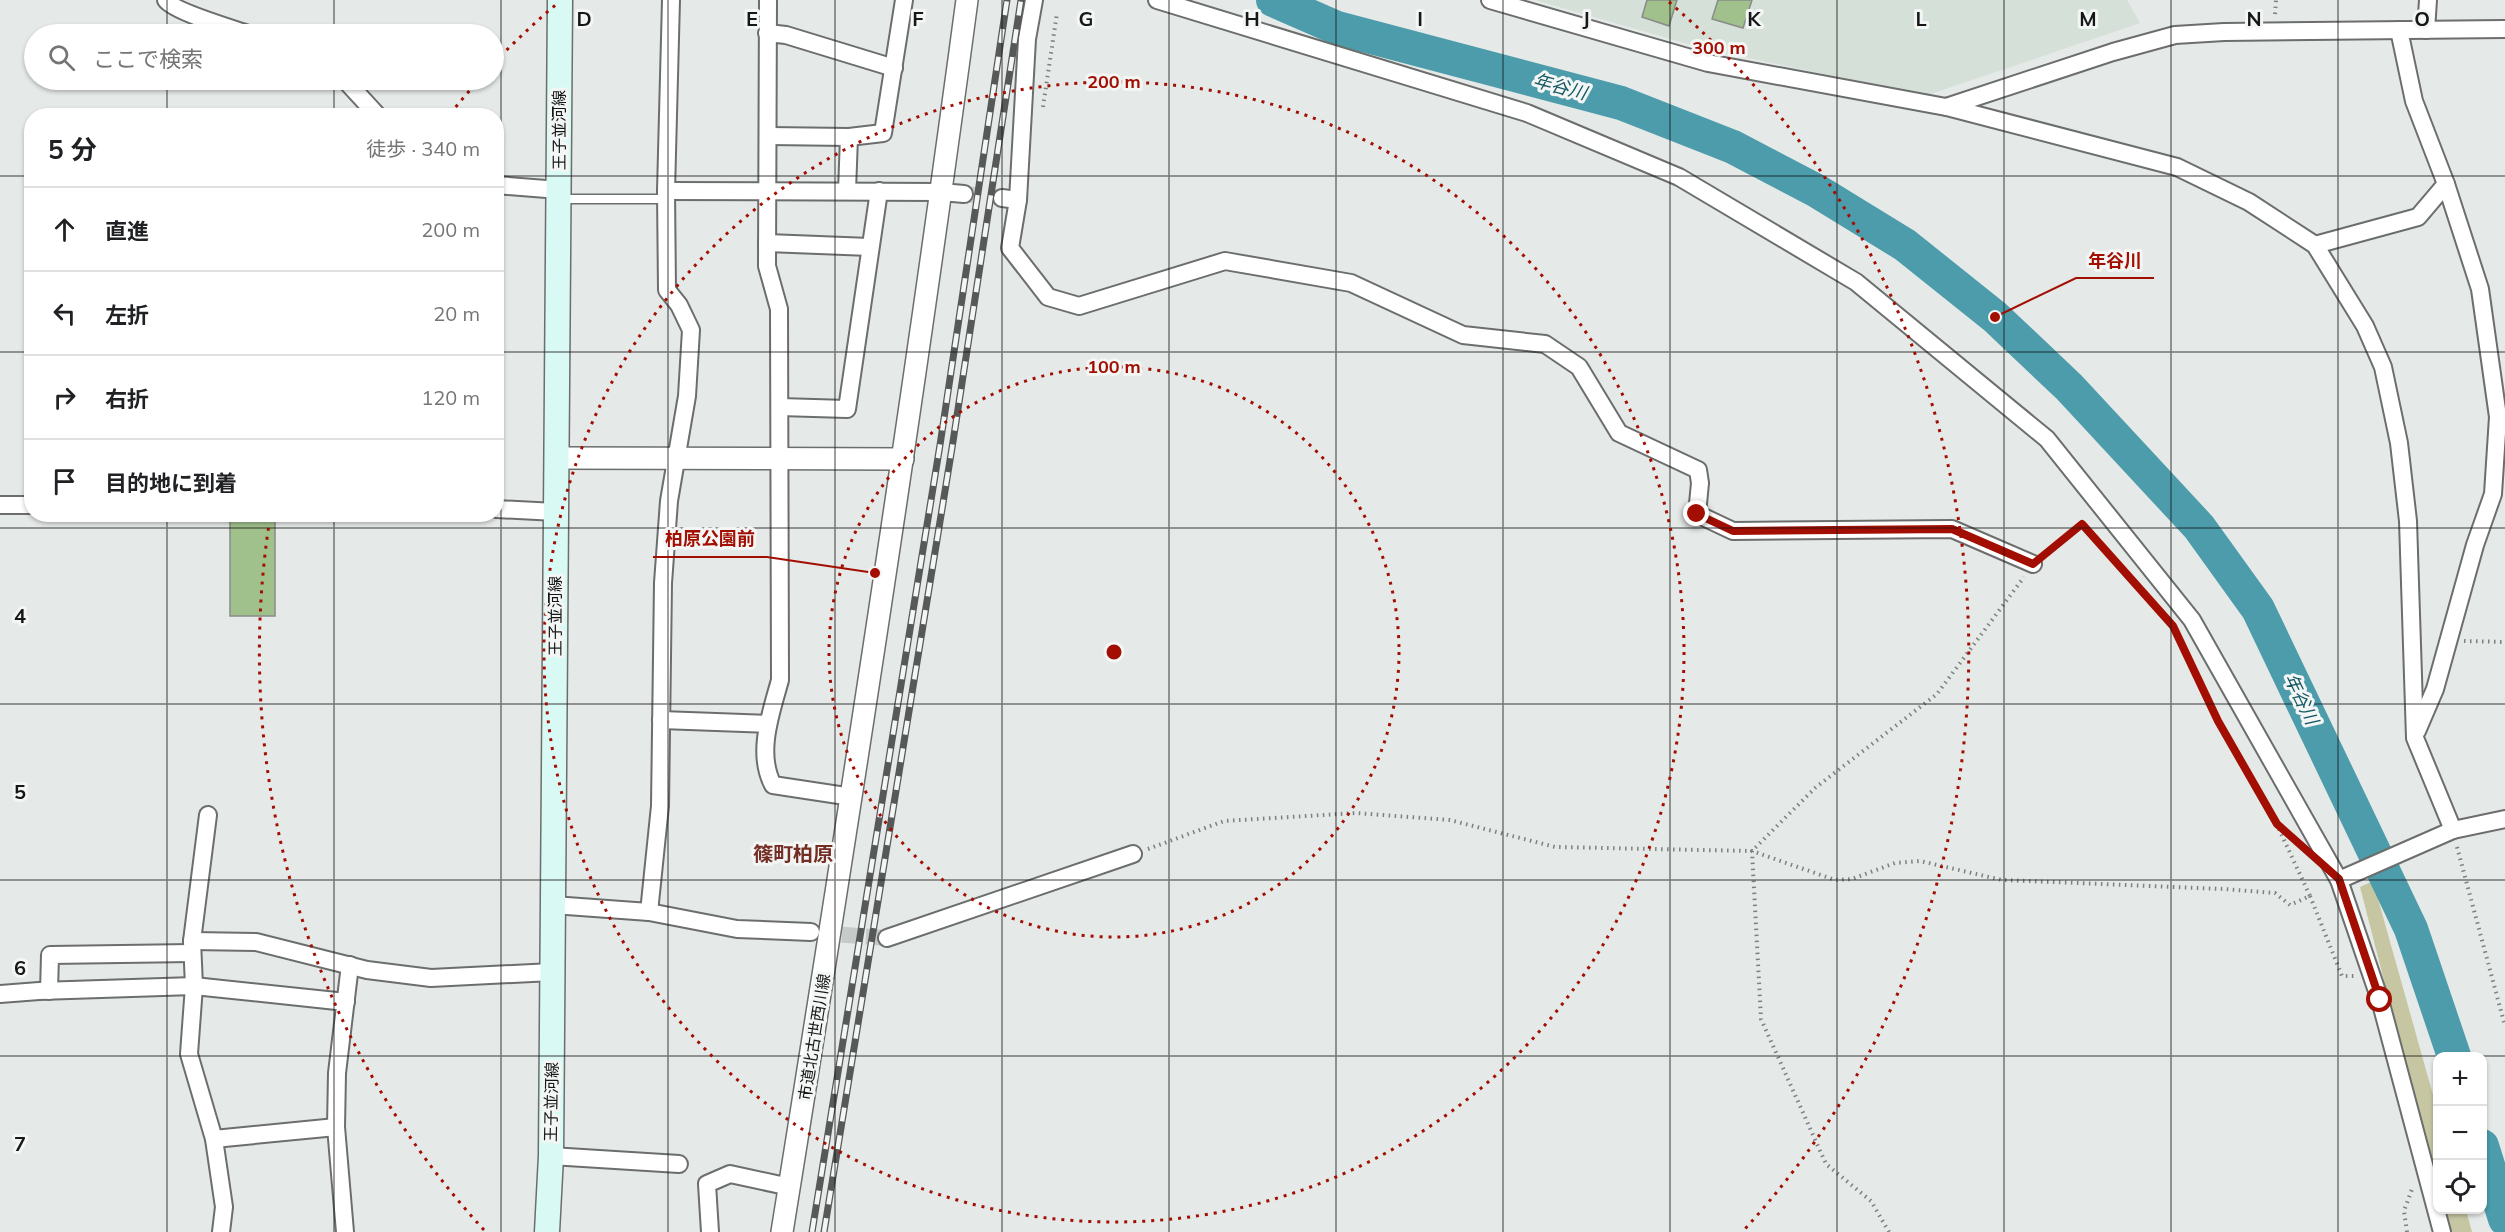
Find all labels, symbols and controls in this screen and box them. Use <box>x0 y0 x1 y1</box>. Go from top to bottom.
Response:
text: D <box>576 6 592 31</box>
text: E <box>746 6 758 31</box>
text: F <box>912 6 924 31</box>
text: G <box>1079 6 1093 31</box>
text: H <box>1244 6 1260 31</box>
text: I <box>1417 6 1423 31</box>
text: J <box>1582 6 1590 31</box>
text: K <box>1747 6 1761 31</box>
text: L <box>1915 6 1927 31</box>
text: M <box>2079 6 2097 31</box>
text: N <box>2246 6 2262 31</box>
text: O <box>2414 6 2430 31</box>
search box <box>24 24 504 90</box>
text: 300 m <box>1692 36 1746 59</box>
icon: search <box>45 41 78 74</box>
text: ここで検索 <box>93 45 203 73</box>
water label: 年谷川 <box>1531 68 1591 105</box>
text: 200 m <box>1087 70 1141 93</box>
street label: 王子並河線 <box>549 90 569 170</box>
text: 5 分 <box>48 133 97 166</box>
text: 徒歩 · 340 m <box>366 136 480 161</box>
icon: ahead <box>48 213 81 246</box>
text: 直進 <box>105 217 149 245</box>
text: 200 m <box>421 217 480 242</box>
callout: 年谷川 <box>2076 242 2154 278</box>
text: 年谷川 <box>2088 249 2142 272</box>
icon: left <box>48 297 81 330</box>
text: 左折 <box>105 301 149 329</box>
text: 20 m <box>433 301 480 326</box>
text: 100 m <box>1087 355 1141 378</box>
icon: right <box>48 381 81 414</box>
text: 右折 <box>105 385 149 413</box>
text: 120 m <box>421 385 480 410</box>
icon: arrive <box>48 465 81 498</box>
text: 目的地に到着 <box>105 469 237 497</box>
route end <box>1683 500 1709 526</box>
callout: 柏原公園前 <box>653 521 767 557</box>
text: 柏原公園前 <box>665 527 755 550</box>
street label: 王子並河線 <box>545 576 565 656</box>
text: 4 <box>14 603 26 628</box>
centre of rings <box>1104 642 1124 662</box>
water label: 年谷川 <box>2279 669 2324 730</box>
text: 5 <box>14 779 26 804</box>
district label: 篠町柏原 <box>753 841 833 866</box>
text: 6 <box>14 955 26 980</box>
street label: 市道北古世西川線 <box>794 972 834 1102</box>
route start <box>2366 986 2392 1012</box>
map controls <box>2433 1052 2487 1214</box>
button: + <box>2433 1052 2487 1106</box>
street label: 王子並河線 <box>540 1062 562 1142</box>
button: − <box>2433 1106 2487 1160</box>
text: 7 <box>14 1131 26 1156</box>
button: locate <box>2433 1160 2487 1214</box>

